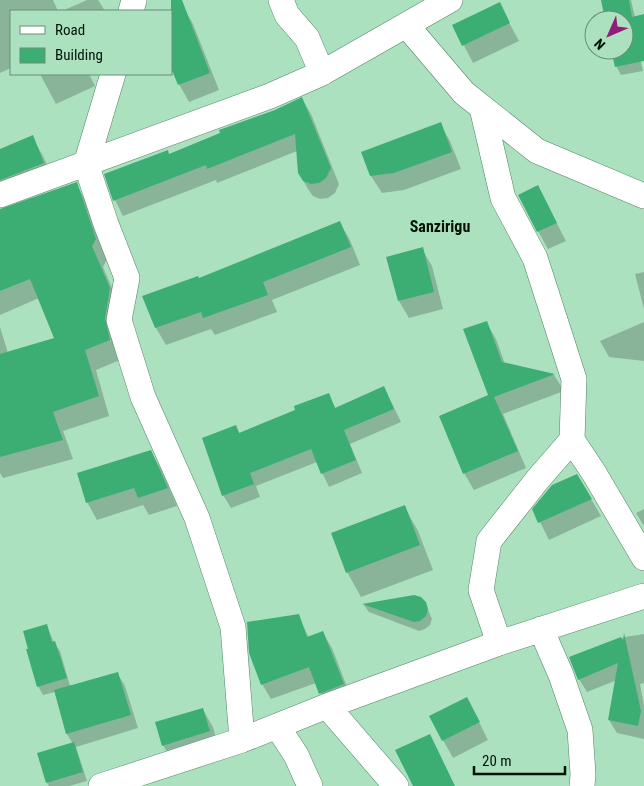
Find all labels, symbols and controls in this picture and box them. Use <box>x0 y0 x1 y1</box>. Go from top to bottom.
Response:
legend <box>10 10 172 75</box>
north arrow <box>584 10 634 60</box>
text: Road <box>55 21 85 39</box>
text: N <box>591 36 608 53</box>
text: Building <box>55 46 103 64</box>
district label: Sanzirigu <box>410 217 470 236</box>
scale bar <box>474 744 565 776</box>
text: 20 m <box>482 752 512 770</box>

